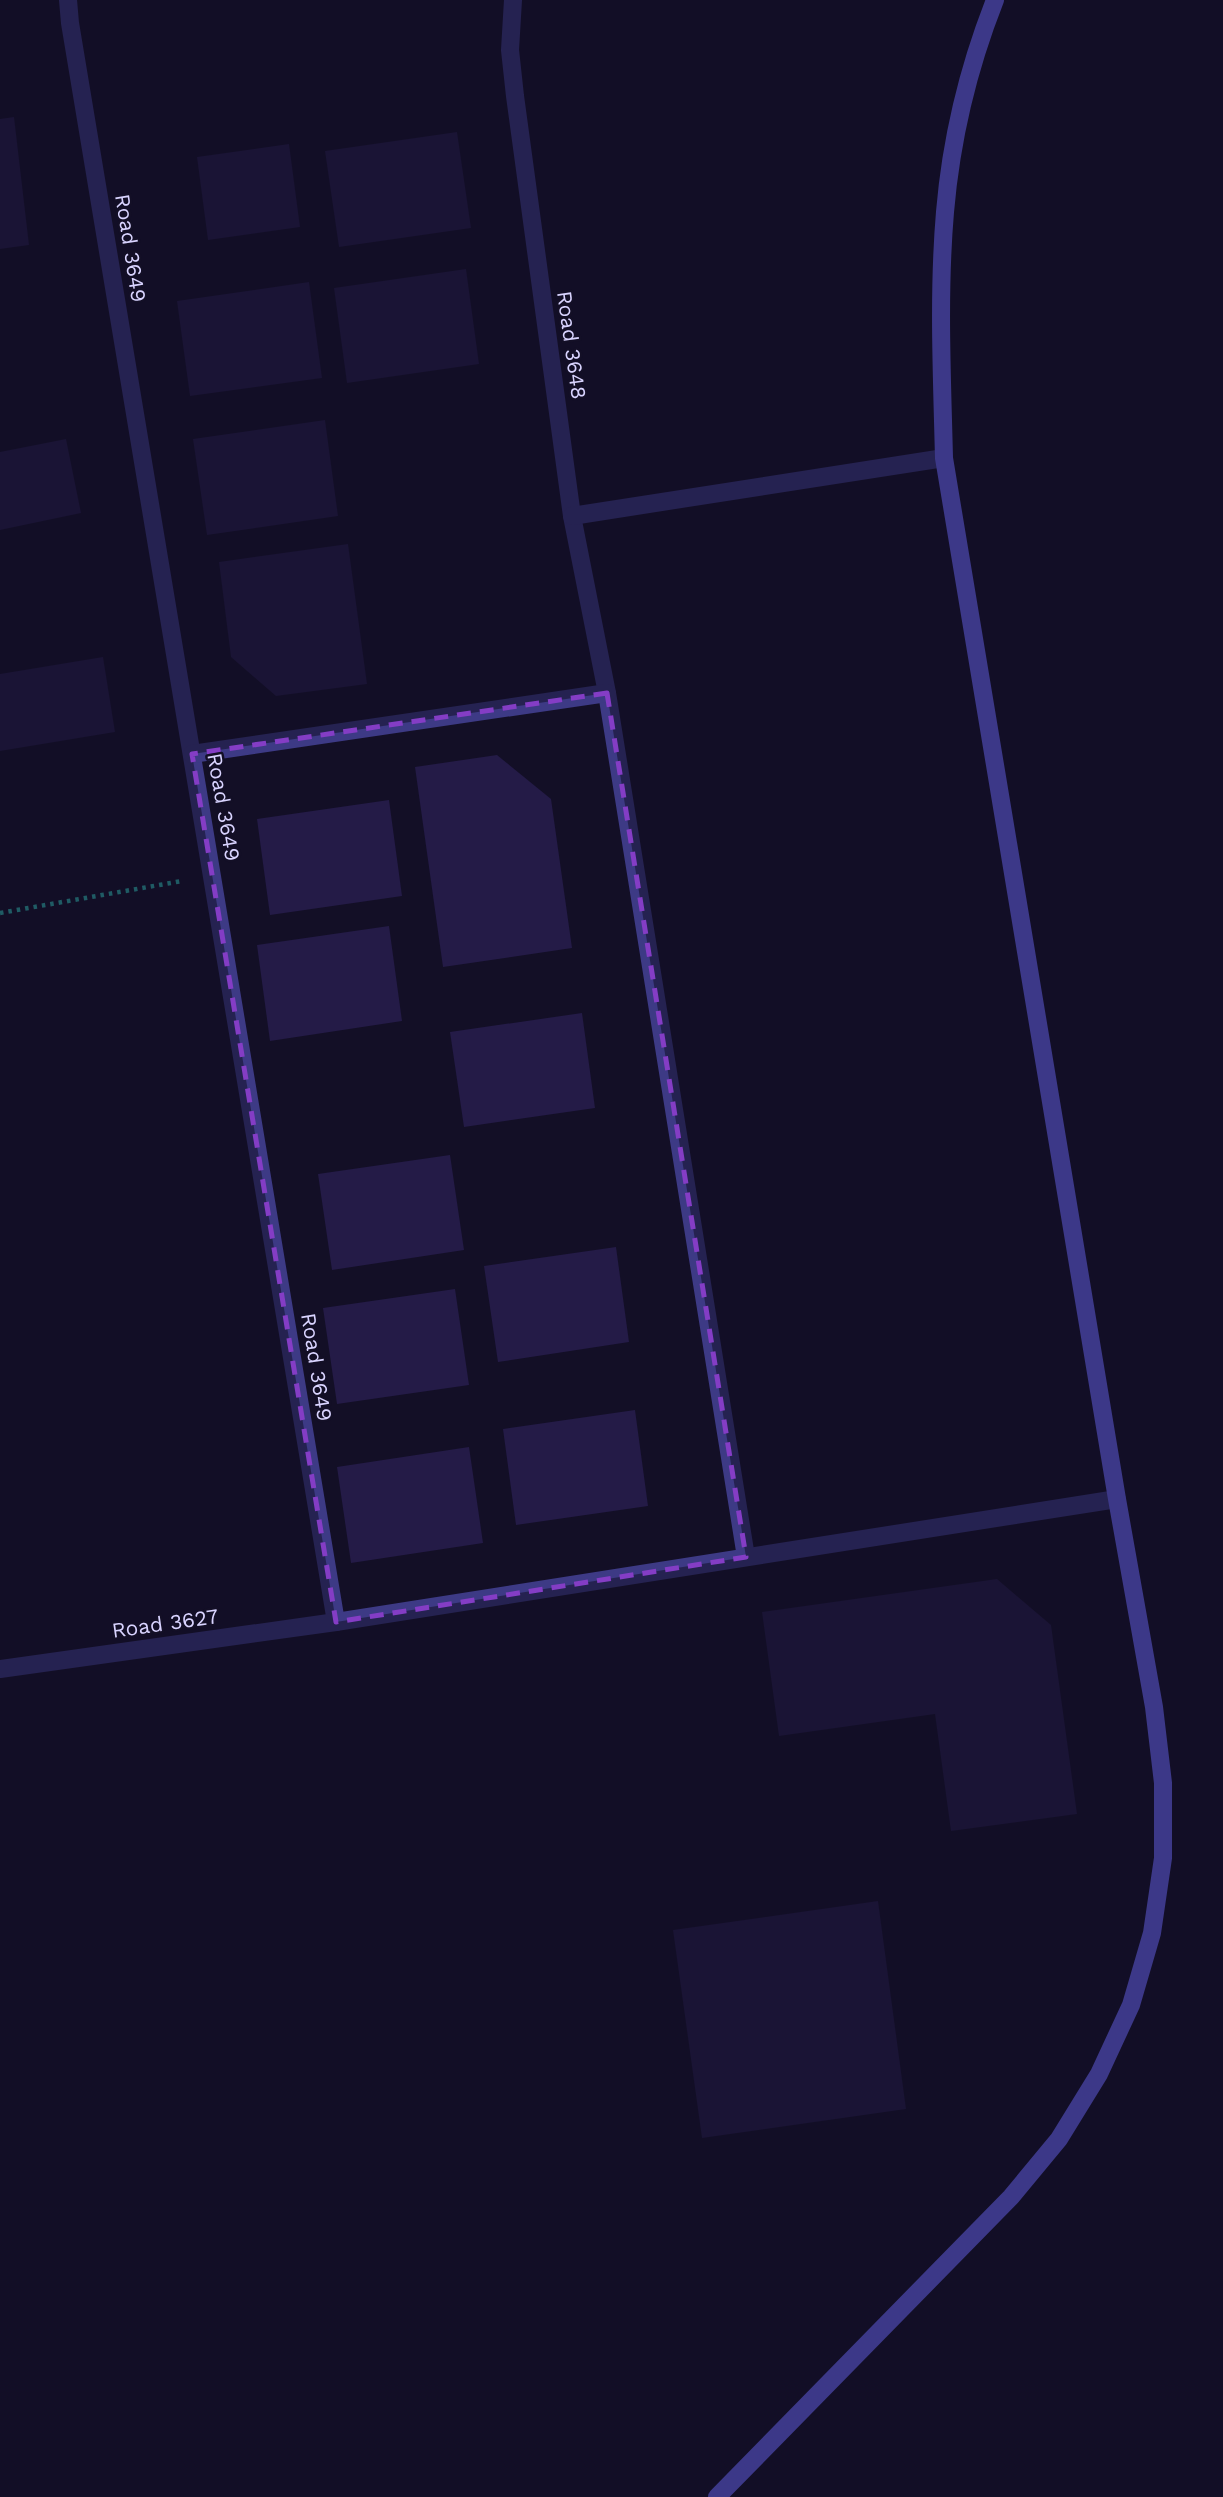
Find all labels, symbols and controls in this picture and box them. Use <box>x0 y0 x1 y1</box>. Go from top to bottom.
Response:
street label: Road 3649 <box>110 192 152 304</box>
street label: Road 3648 <box>552 289 592 401</box>
street label: Road 3649 <box>202 751 246 863</box>
street label: Road 3649 <box>296 1311 338 1423</box>
street label: Road 3627 <box>110 1603 220 1643</box>

